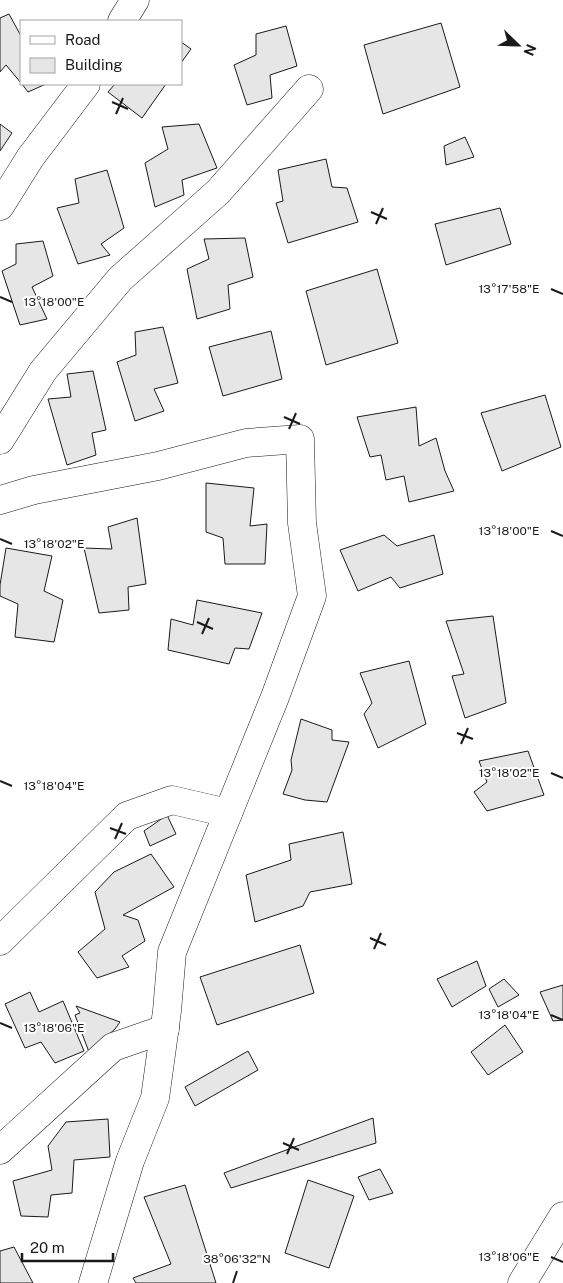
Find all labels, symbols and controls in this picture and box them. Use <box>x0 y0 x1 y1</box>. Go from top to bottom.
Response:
legend <box>20 20 182 85</box>
north arrow <box>493 20 543 70</box>
text: Road <box>65 31 101 48</box>
text: N <box>520 42 539 58</box>
text: Building <box>65 56 123 73</box>
text: 13°17'58"E <box>478 282 540 296</box>
text: 13°18'00"E <box>24 295 84 309</box>
text: 13°18'00"E <box>479 524 539 538</box>
text: 13°18'02"E <box>24 537 84 551</box>
text: 13°18'02"E <box>479 766 539 780</box>
text: 13°18'04"E <box>23 779 85 793</box>
text: 13°18'04"E <box>478 1008 540 1022</box>
text: 13°18'06"E <box>24 1021 84 1035</box>
scale bar <box>22 1230 114 1262</box>
text: 20 m <box>30 1239 65 1256</box>
text: 13°18'06"E <box>479 1250 539 1264</box>
text: 38°06'32"N <box>203 1252 271 1266</box>

